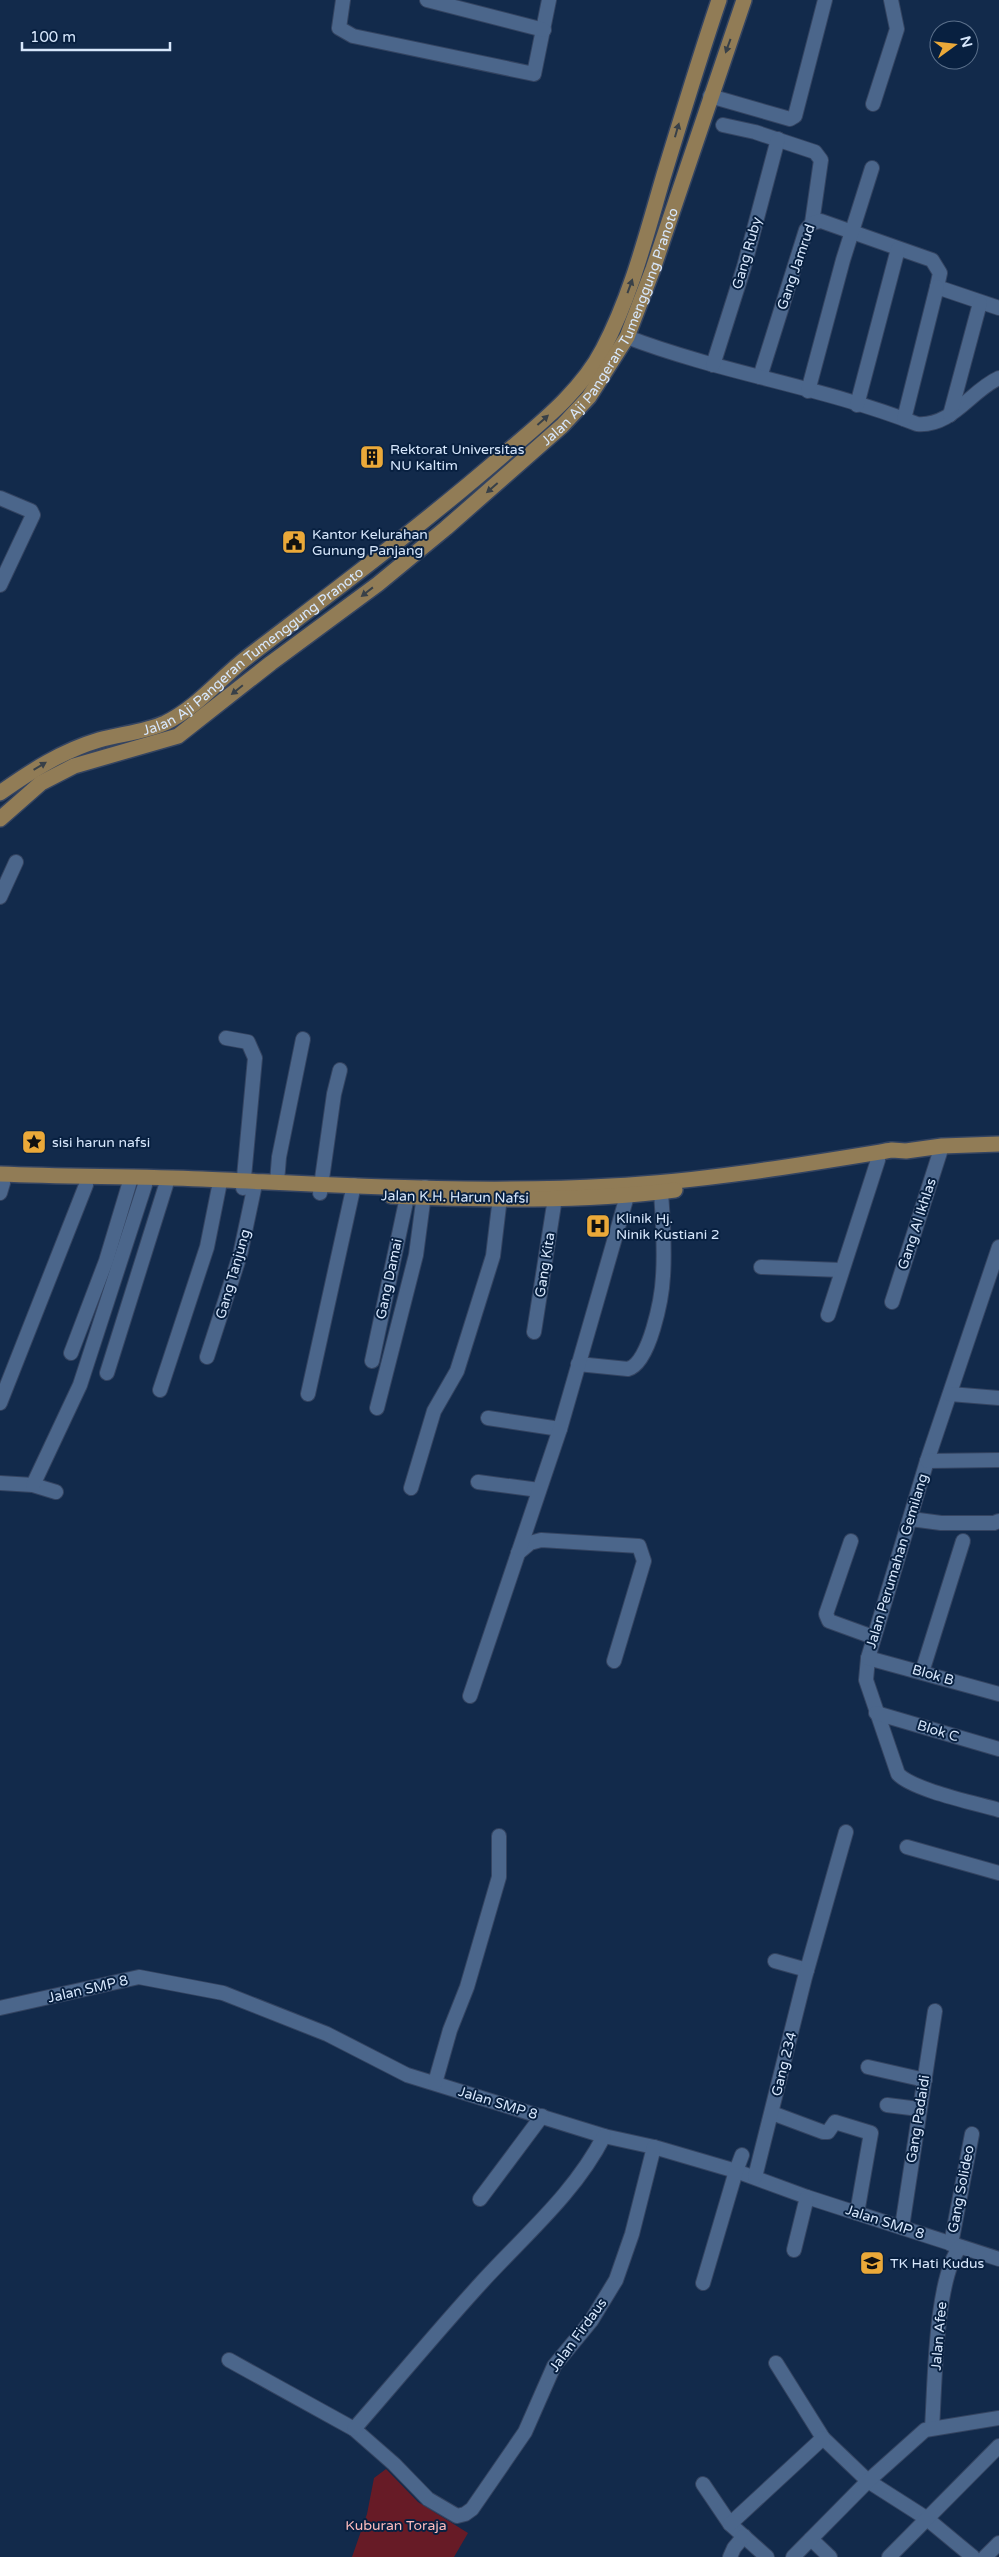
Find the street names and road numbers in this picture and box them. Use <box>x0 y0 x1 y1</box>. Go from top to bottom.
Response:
street label: Jalan Aji Pangeran Tumenggung Pranoto <box>538 205 682 449</box>
street label: Gang Ruby <box>729 215 766 291</box>
street label: Gang Jamrud <box>773 222 819 312</box>
street label: Jalan Aji Pangeran Tumenggung Pranoto <box>141 563 367 739</box>
street label: Gang Al Ikhlas <box>894 1176 940 1272</box>
street label: Jalan K.H. Harun Nafsi <box>381 1187 529 1207</box>
street label: Gang Tanjung <box>212 1227 254 1321</box>
street label: Gang Kita <box>531 1231 559 1299</box>
street label: Gang Damai <box>372 1237 406 1321</box>
street label: Jalan Perumahan Gemilang <box>862 1472 932 1650</box>
street label: Blok B <box>910 1661 956 1689</box>
street label: Blok C <box>915 1717 961 1745</box>
street label: Jalan SMP 8 <box>46 1971 130 2006</box>
street label: Gang 234 <box>768 2030 800 2098</box>
street label: Gang Padaidi <box>903 2074 933 2164</box>
street label: Jalan SMP 8 <box>456 2083 540 2123</box>
street label: Gang Solideo <box>944 2144 978 2234</box>
street label: Jalan SMP 8 <box>843 2201 927 2243</box>
street label: Jalan Firdaus <box>546 2295 611 2375</box>
street label: Jalan Afee <box>928 2301 950 2371</box>

